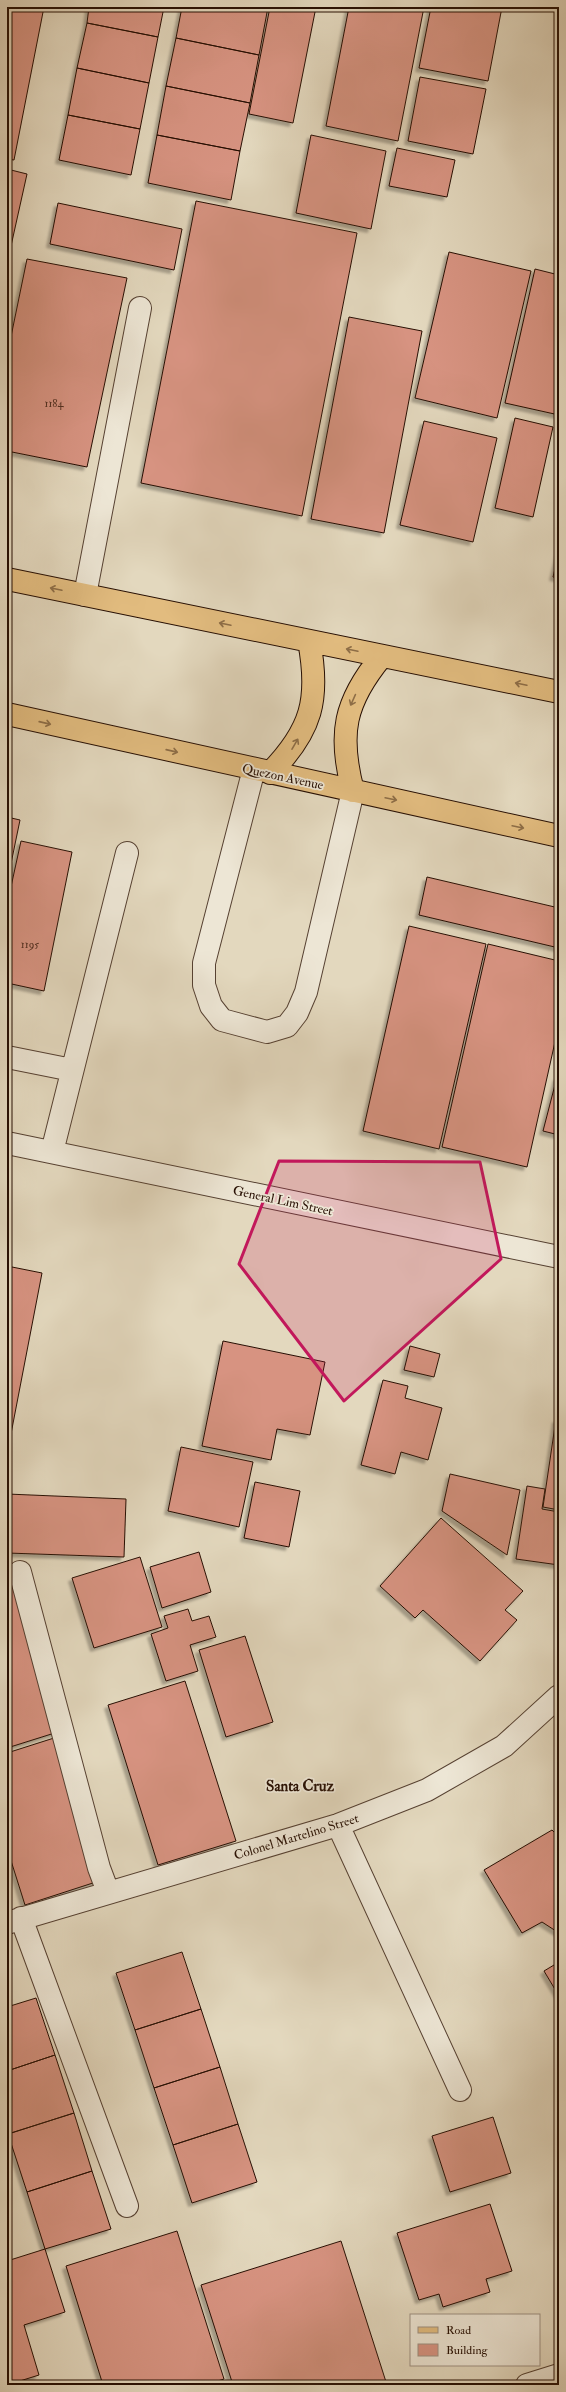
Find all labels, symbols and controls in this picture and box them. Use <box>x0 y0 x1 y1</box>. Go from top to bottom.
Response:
house number: 1184 <box>45 397 65 410</box>
one-way arrow <box>50 585 63 593</box>
one-way arrow <box>219 619 232 627</box>
one-way arrow <box>346 645 359 653</box>
one-way arrow <box>515 680 528 688</box>
one-way arrow <box>349 694 357 706</box>
one-way arrow <box>38 719 51 727</box>
one-way arrow <box>292 738 300 750</box>
one-way arrow <box>165 747 178 755</box>
street label: Quezon Avenue <box>241 761 325 794</box>
one-way arrow <box>384 796 397 804</box>
one-way arrow <box>511 824 524 832</box>
house number: 1195 <box>21 938 39 951</box>
street label: General Lim Street <box>231 1183 334 1219</box>
district label: Santa Cruz <box>266 1777 335 1796</box>
street label: Colonel Martelino Street <box>232 1810 361 1864</box>
legend <box>410 2314 540 2366</box>
text: Road <box>446 2323 471 2338</box>
text: Building <box>446 2343 489 2358</box>

